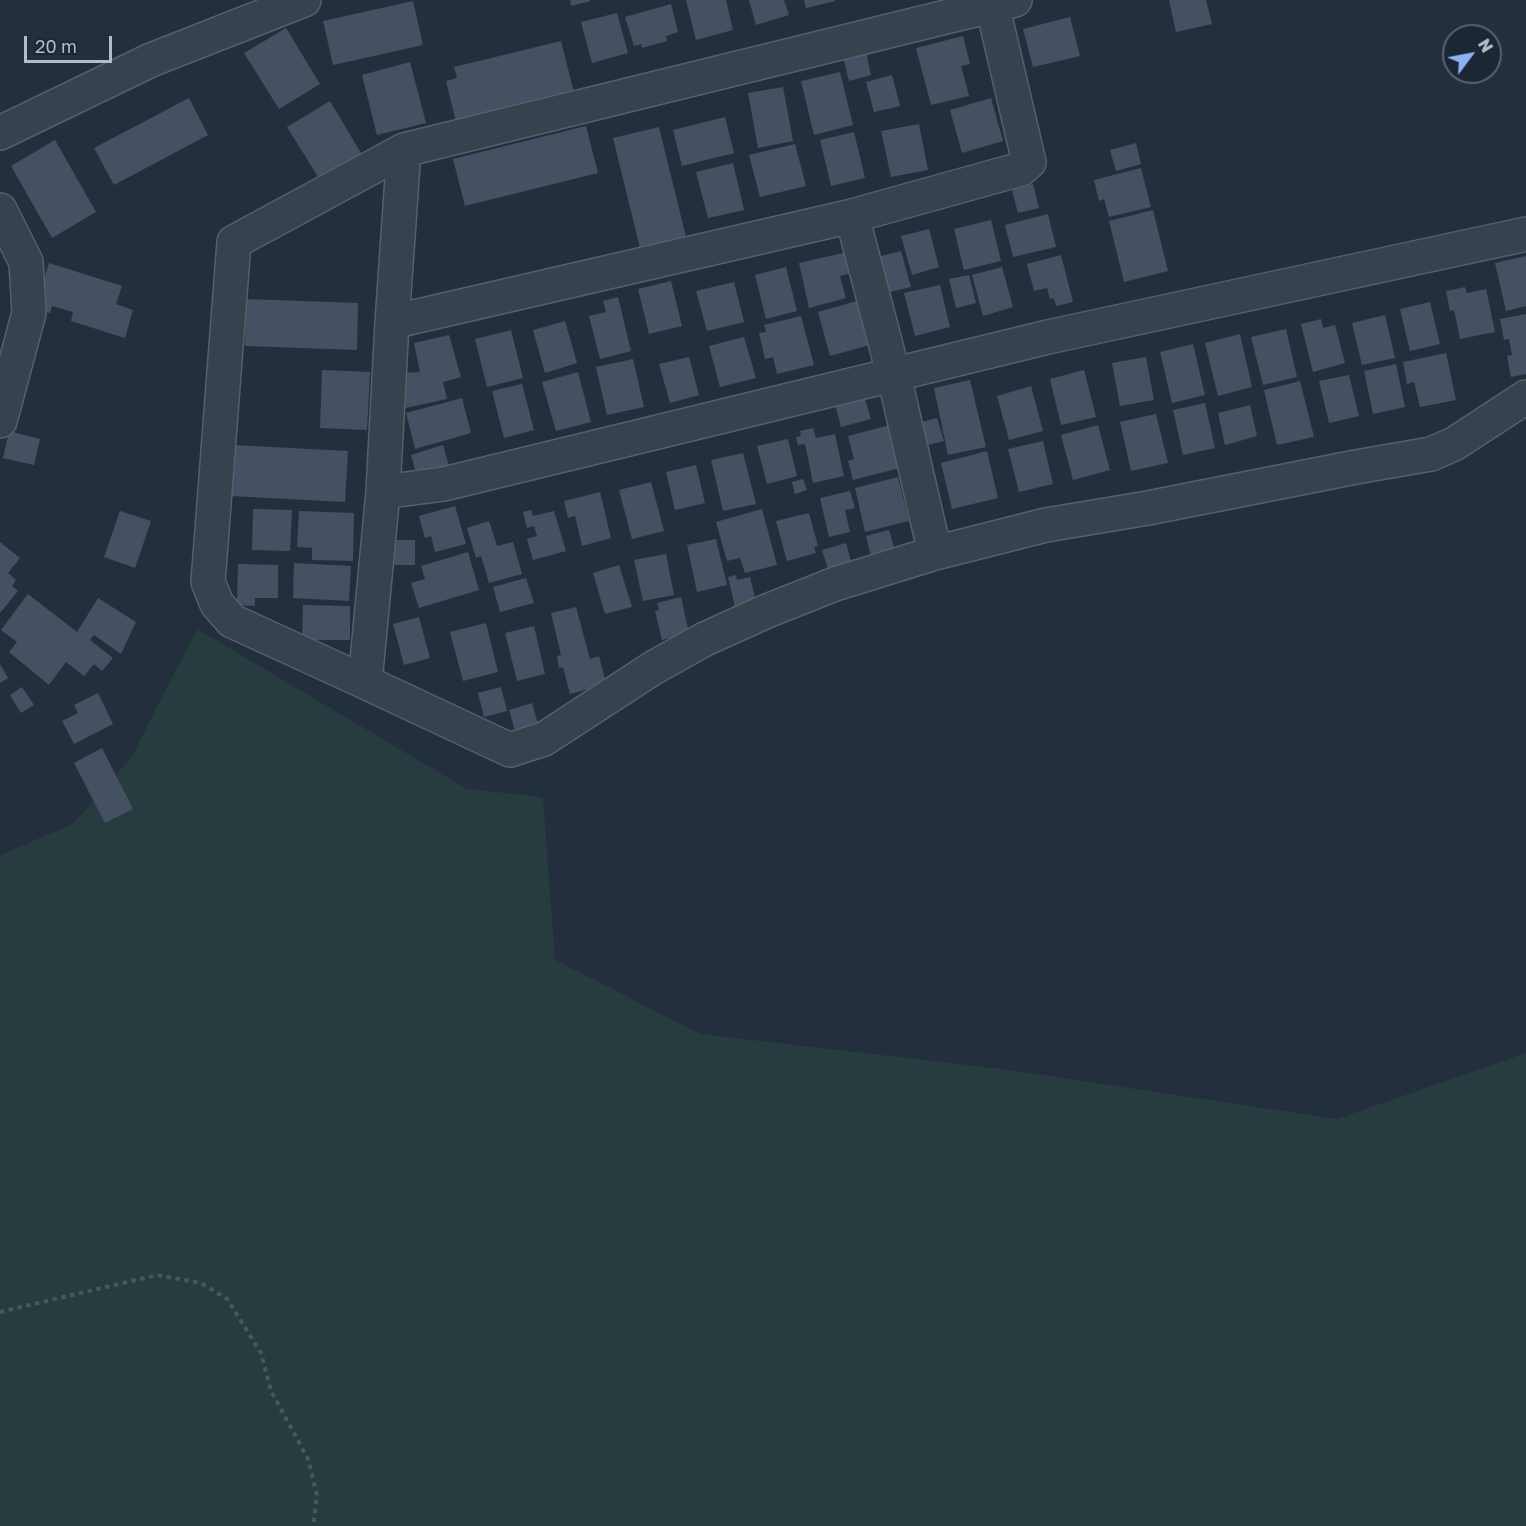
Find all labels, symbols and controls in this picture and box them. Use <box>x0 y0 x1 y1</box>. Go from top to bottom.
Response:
scale bar <box>27 24 116 62</box>
north arrow <box>1442 24 1502 84</box>
text: 20 m <box>35 35 77 57</box>
text: N <box>1474 35 1497 56</box>

